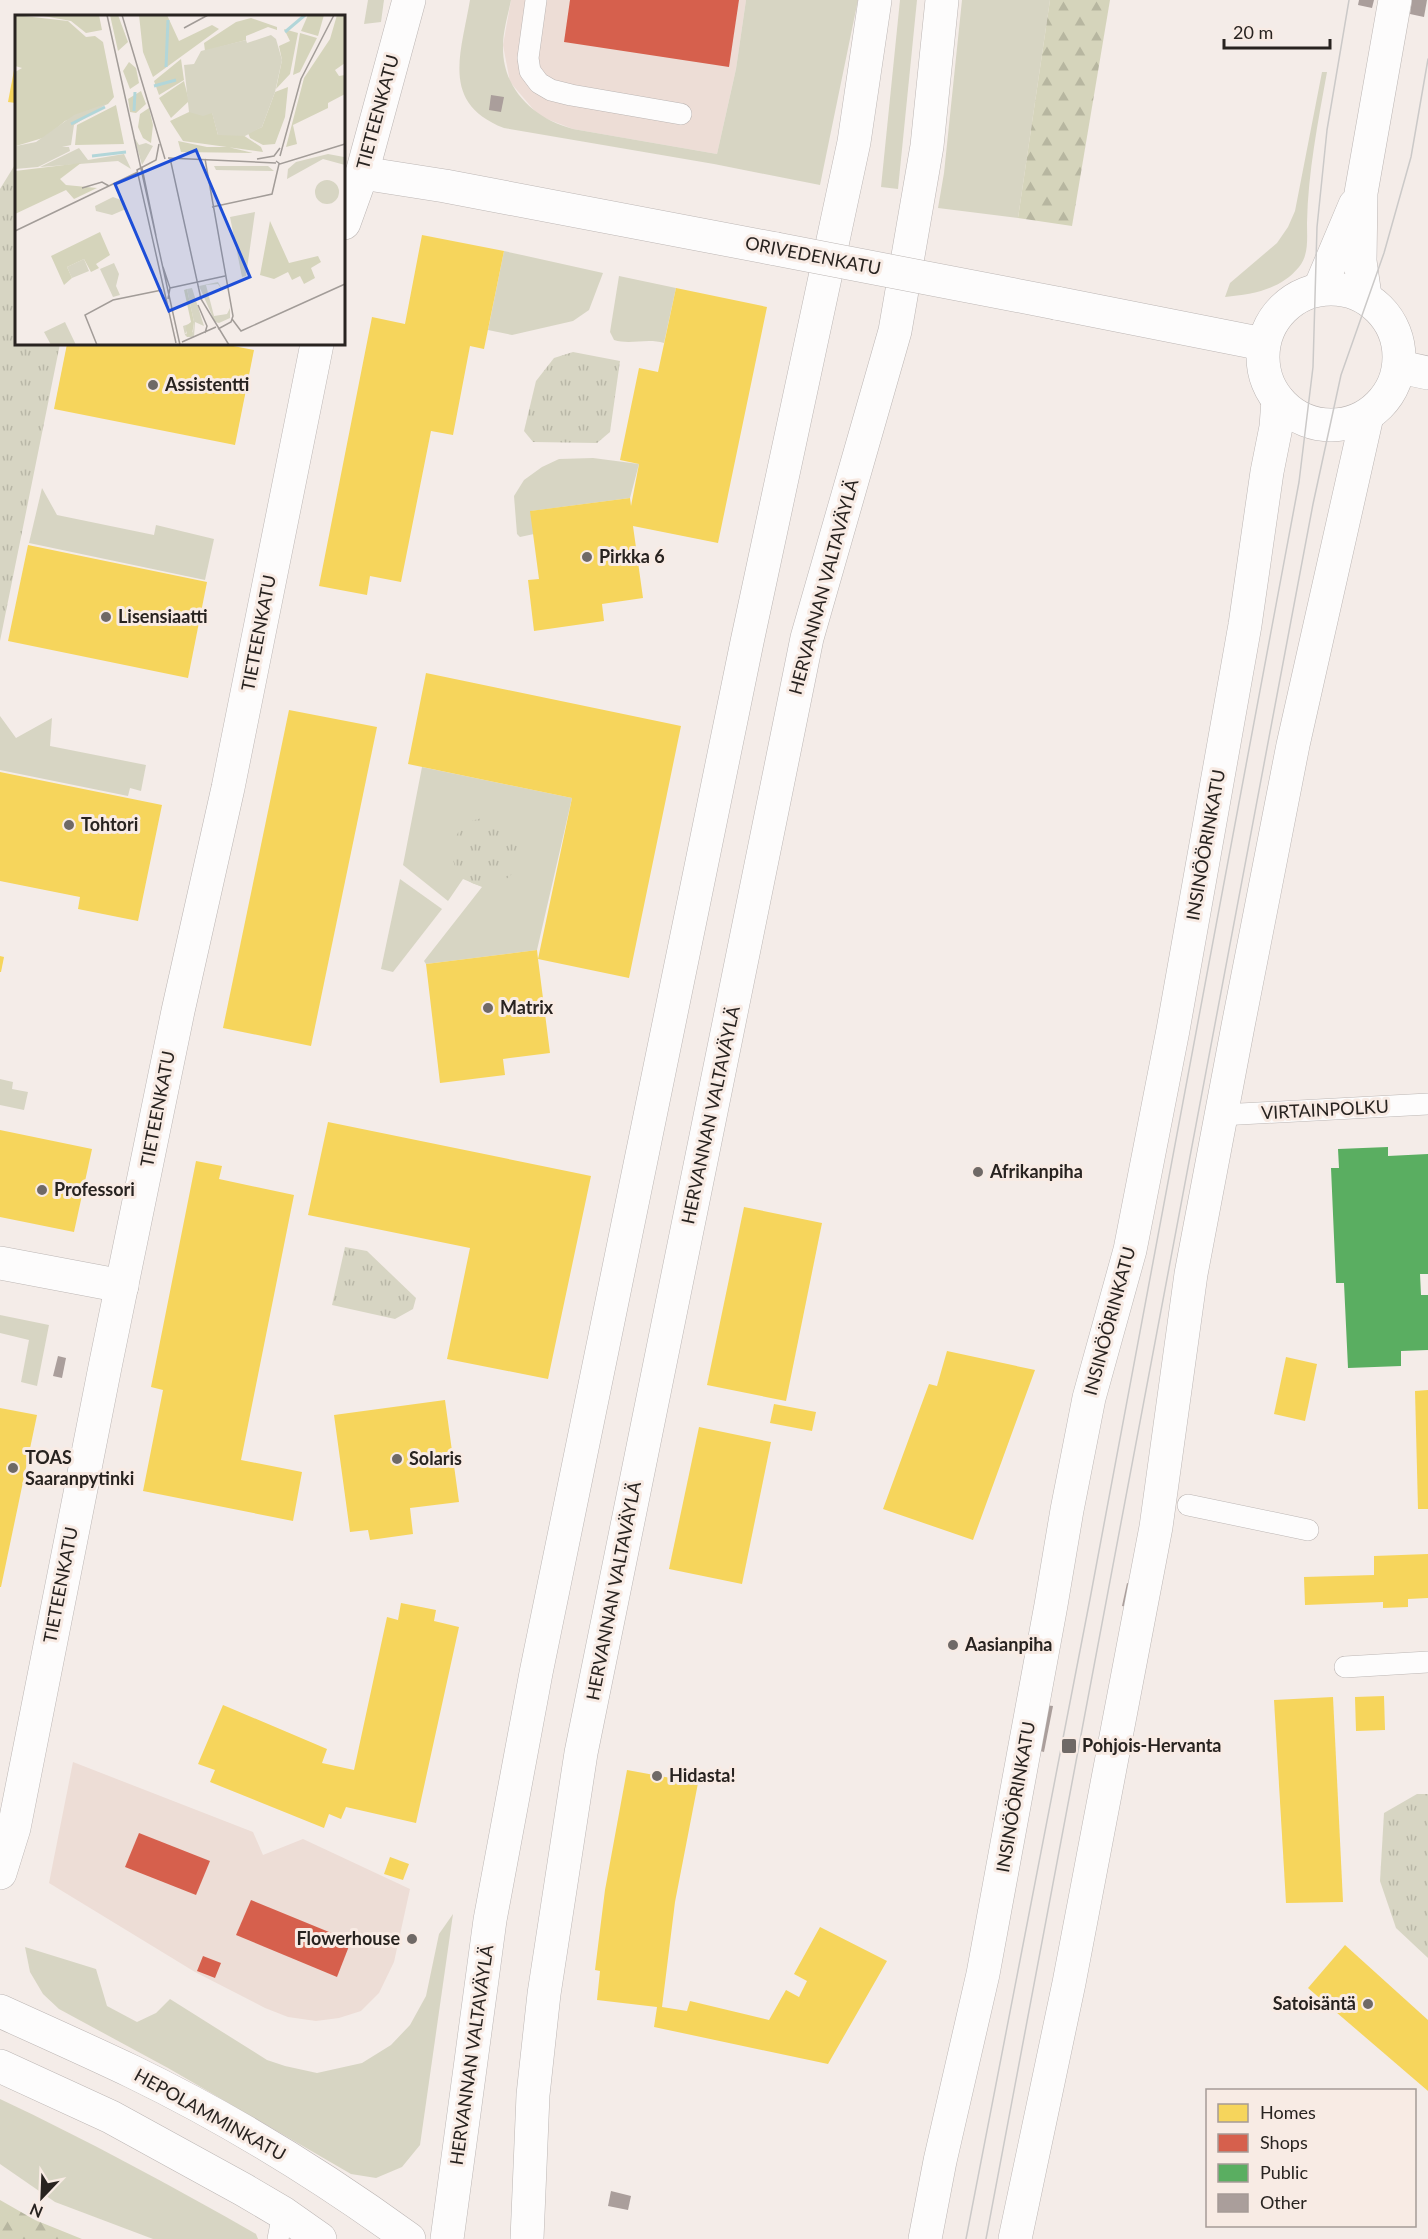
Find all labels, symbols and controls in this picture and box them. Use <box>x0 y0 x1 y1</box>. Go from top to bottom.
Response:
scale bar <box>1224 12 1330 50</box>
inset map <box>15 15 345 345</box>
text: 20 m <box>1233 21 1273 43</box>
street label: TIETEENKATU <box>351 52 403 172</box>
street label: ORIVEDENKATU <box>743 231 883 279</box>
place label: Assistentti <box>164 373 249 395</box>
marker: Assistentti <box>146 378 160 392</box>
street label: HERVANNAN VALTAVÄYLÄ <box>784 476 863 697</box>
place label: Pirkka 6 <box>599 545 665 567</box>
marker: Pirkka 6 <box>580 550 594 564</box>
street label: TIETEENKATU <box>236 573 280 693</box>
place label: Lisensiaatti <box>118 605 208 627</box>
marker: Lisensiaatti <box>99 610 113 624</box>
street label: INSINÖÖRINKATU <box>1181 768 1229 922</box>
place label: Tohtori <box>81 813 138 835</box>
marker: Tohtori <box>62 818 76 832</box>
place label: Matrix <box>500 996 554 1018</box>
marker: Matrix <box>481 1001 495 1015</box>
street label: HERVANNAN VALTAVÄYLÄ <box>676 1003 744 1226</box>
street label: TIETEENKATU <box>135 1049 179 1169</box>
street label: VIRTAINPOLKU <box>1260 1095 1389 1123</box>
place label: Afrikanpiha <box>989 1160 1083 1182</box>
marker: Afrikanpiha <box>971 1165 985 1179</box>
place label: Professori <box>54 1178 135 1200</box>
marker: Professori <box>35 1183 49 1197</box>
street label: INSINÖÖRINKATU <box>1079 1244 1139 1397</box>
place label: TOAS Saaranpytinki <box>25 1446 134 1489</box>
place label: Solaris <box>409 1447 462 1469</box>
marker: Solaris <box>390 1452 404 1466</box>
marker: TOAS Saaranpytinki <box>6 1461 20 1475</box>
street label: HERVANNAN VALTAVÄYLÄ <box>581 1479 645 1702</box>
street label: TIETEENKATU <box>38 1525 82 1645</box>
place label: Aasianpiha <box>964 1633 1053 1655</box>
marker: Aasianpiha <box>946 1638 960 1652</box>
street label: INSINÖÖRINKATU <box>991 1720 1039 1874</box>
place label: Pohjois-Hervanta <box>1082 1734 1222 1756</box>
marker: Pohjois-Hervanta <box>1060 1737 1078 1755</box>
place label: Hidasta! <box>669 1764 735 1786</box>
marker: Hidasta! <box>650 1769 664 1783</box>
place label: Flowerhouse <box>297 1927 400 1949</box>
marker: Flowerhouse <box>405 1932 419 1946</box>
street label: HERVANNAN VALTAVÄYLÄ <box>445 1943 497 2166</box>
place label: Satoisäntä <box>1273 1992 1356 2014</box>
marker: Satoisäntä <box>1361 1997 1375 2011</box>
street label: HEPOLAMMINKATU <box>131 2063 290 2165</box>
legend <box>1206 2089 1416 2227</box>
text: Homes <box>1260 2101 1316 2123</box>
text: Shops <box>1260 2131 1308 2153</box>
text: Public <box>1260 2161 1308 2183</box>
north arrow <box>12 2167 72 2227</box>
text: Other <box>1260 2191 1307 2213</box>
text: N <box>27 2200 45 2222</box>

